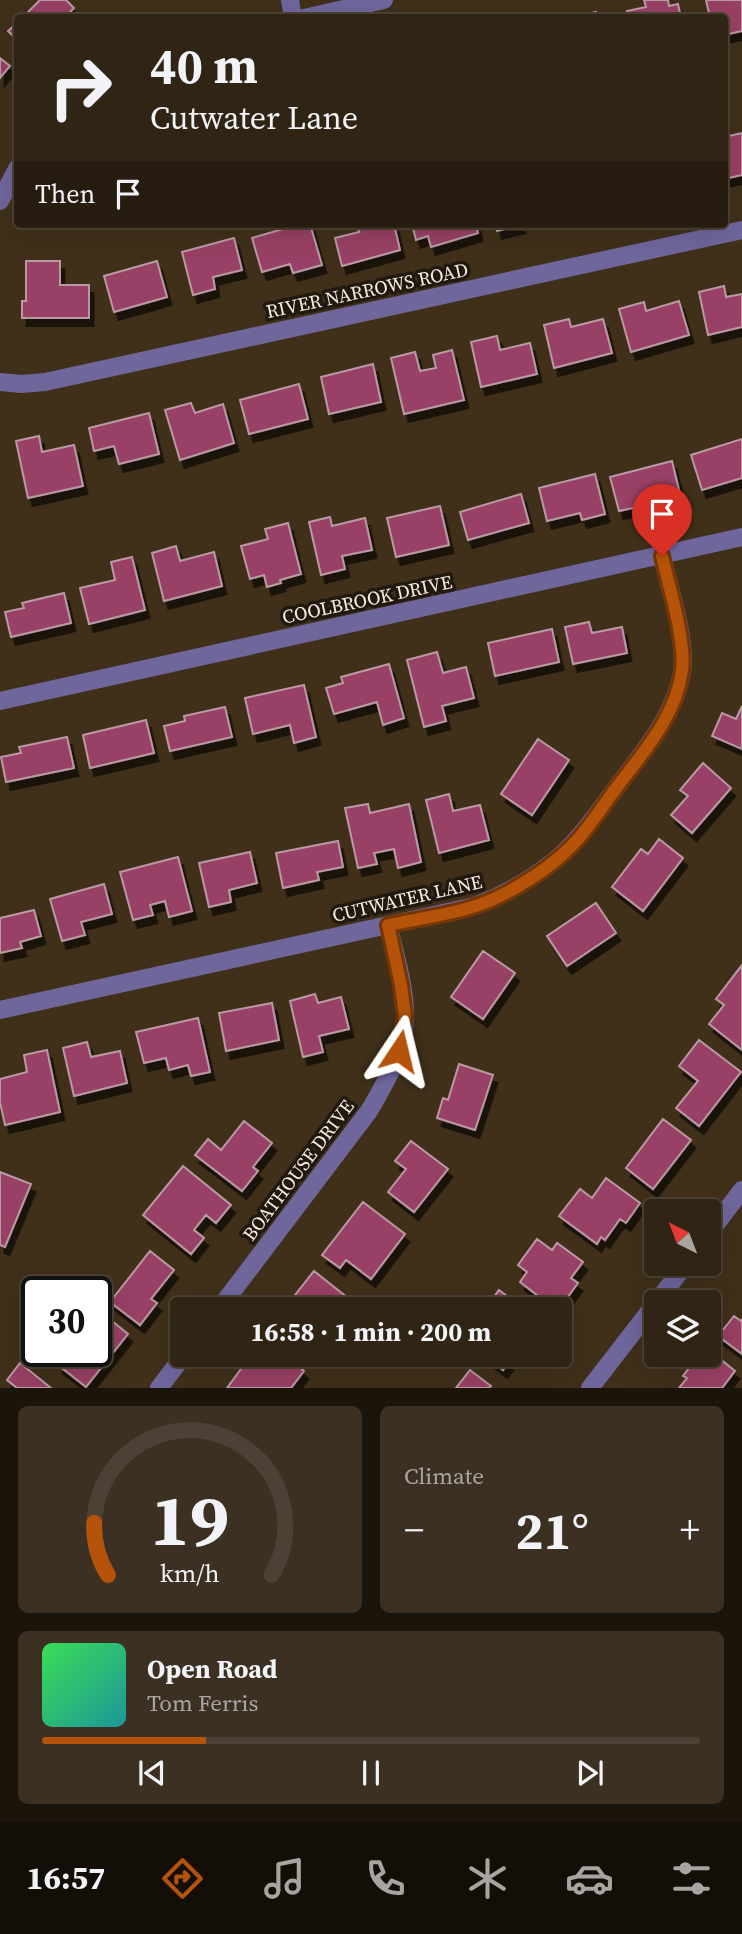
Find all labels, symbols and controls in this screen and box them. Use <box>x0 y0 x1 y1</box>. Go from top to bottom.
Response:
text: 40 m <box>150 32 258 99</box>
icon: right <box>35 42 126 133</box>
text: Cutwater Lane <box>150 96 358 140</box>
icon: arrive <box>109 175 147 213</box>
text: Then <box>35 176 95 212</box>
street label: RIVER NARROWS ROAD <box>264 256 470 324</box>
pin <box>632 484 692 556</box>
icon: arrive <box>643 495 681 533</box>
street label: COOLBROOK DRIVE <box>280 568 454 630</box>
street label: CUTWATER LANE <box>329 868 485 928</box>
position arrow <box>362 1014 436 1088</box>
street label: BOATHOUSE DRIVE <box>236 1094 360 1246</box>
north arrow <box>644 1199 721 1276</box>
map controls <box>644 1199 721 1367</box>
speed limit sign: 30 <box>21 1276 112 1367</box>
button: layers <box>644 1290 721 1367</box>
text: 16:58 · 1 min · 200 m <box>251 1314 491 1350</box>
text: Climate <box>404 1460 484 1492</box>
text: 19 <box>151 1471 229 1570</box>
text: 21° <box>515 1495 589 1566</box>
text: − <box>404 1504 424 1556</box>
text: + <box>680 1504 700 1556</box>
text: km/h <box>160 1556 220 1590</box>
text: Open Road <box>147 1651 278 1687</box>
text: Tom Ferris <box>147 1687 258 1719</box>
icon: previous <box>133 1754 171 1792</box>
icon: pause <box>352 1754 390 1792</box>
icon: next <box>571 1754 609 1792</box>
icon: directions <box>158 1854 207 1903</box>
icon: music <box>260 1854 309 1903</box>
icon: phone <box>361 1854 410 1903</box>
icon: climate <box>463 1854 512 1903</box>
icon: car <box>565 1854 614 1903</box>
icon: filters <box>667 1854 716 1903</box>
text: 16:57 <box>26 1856 105 1900</box>

